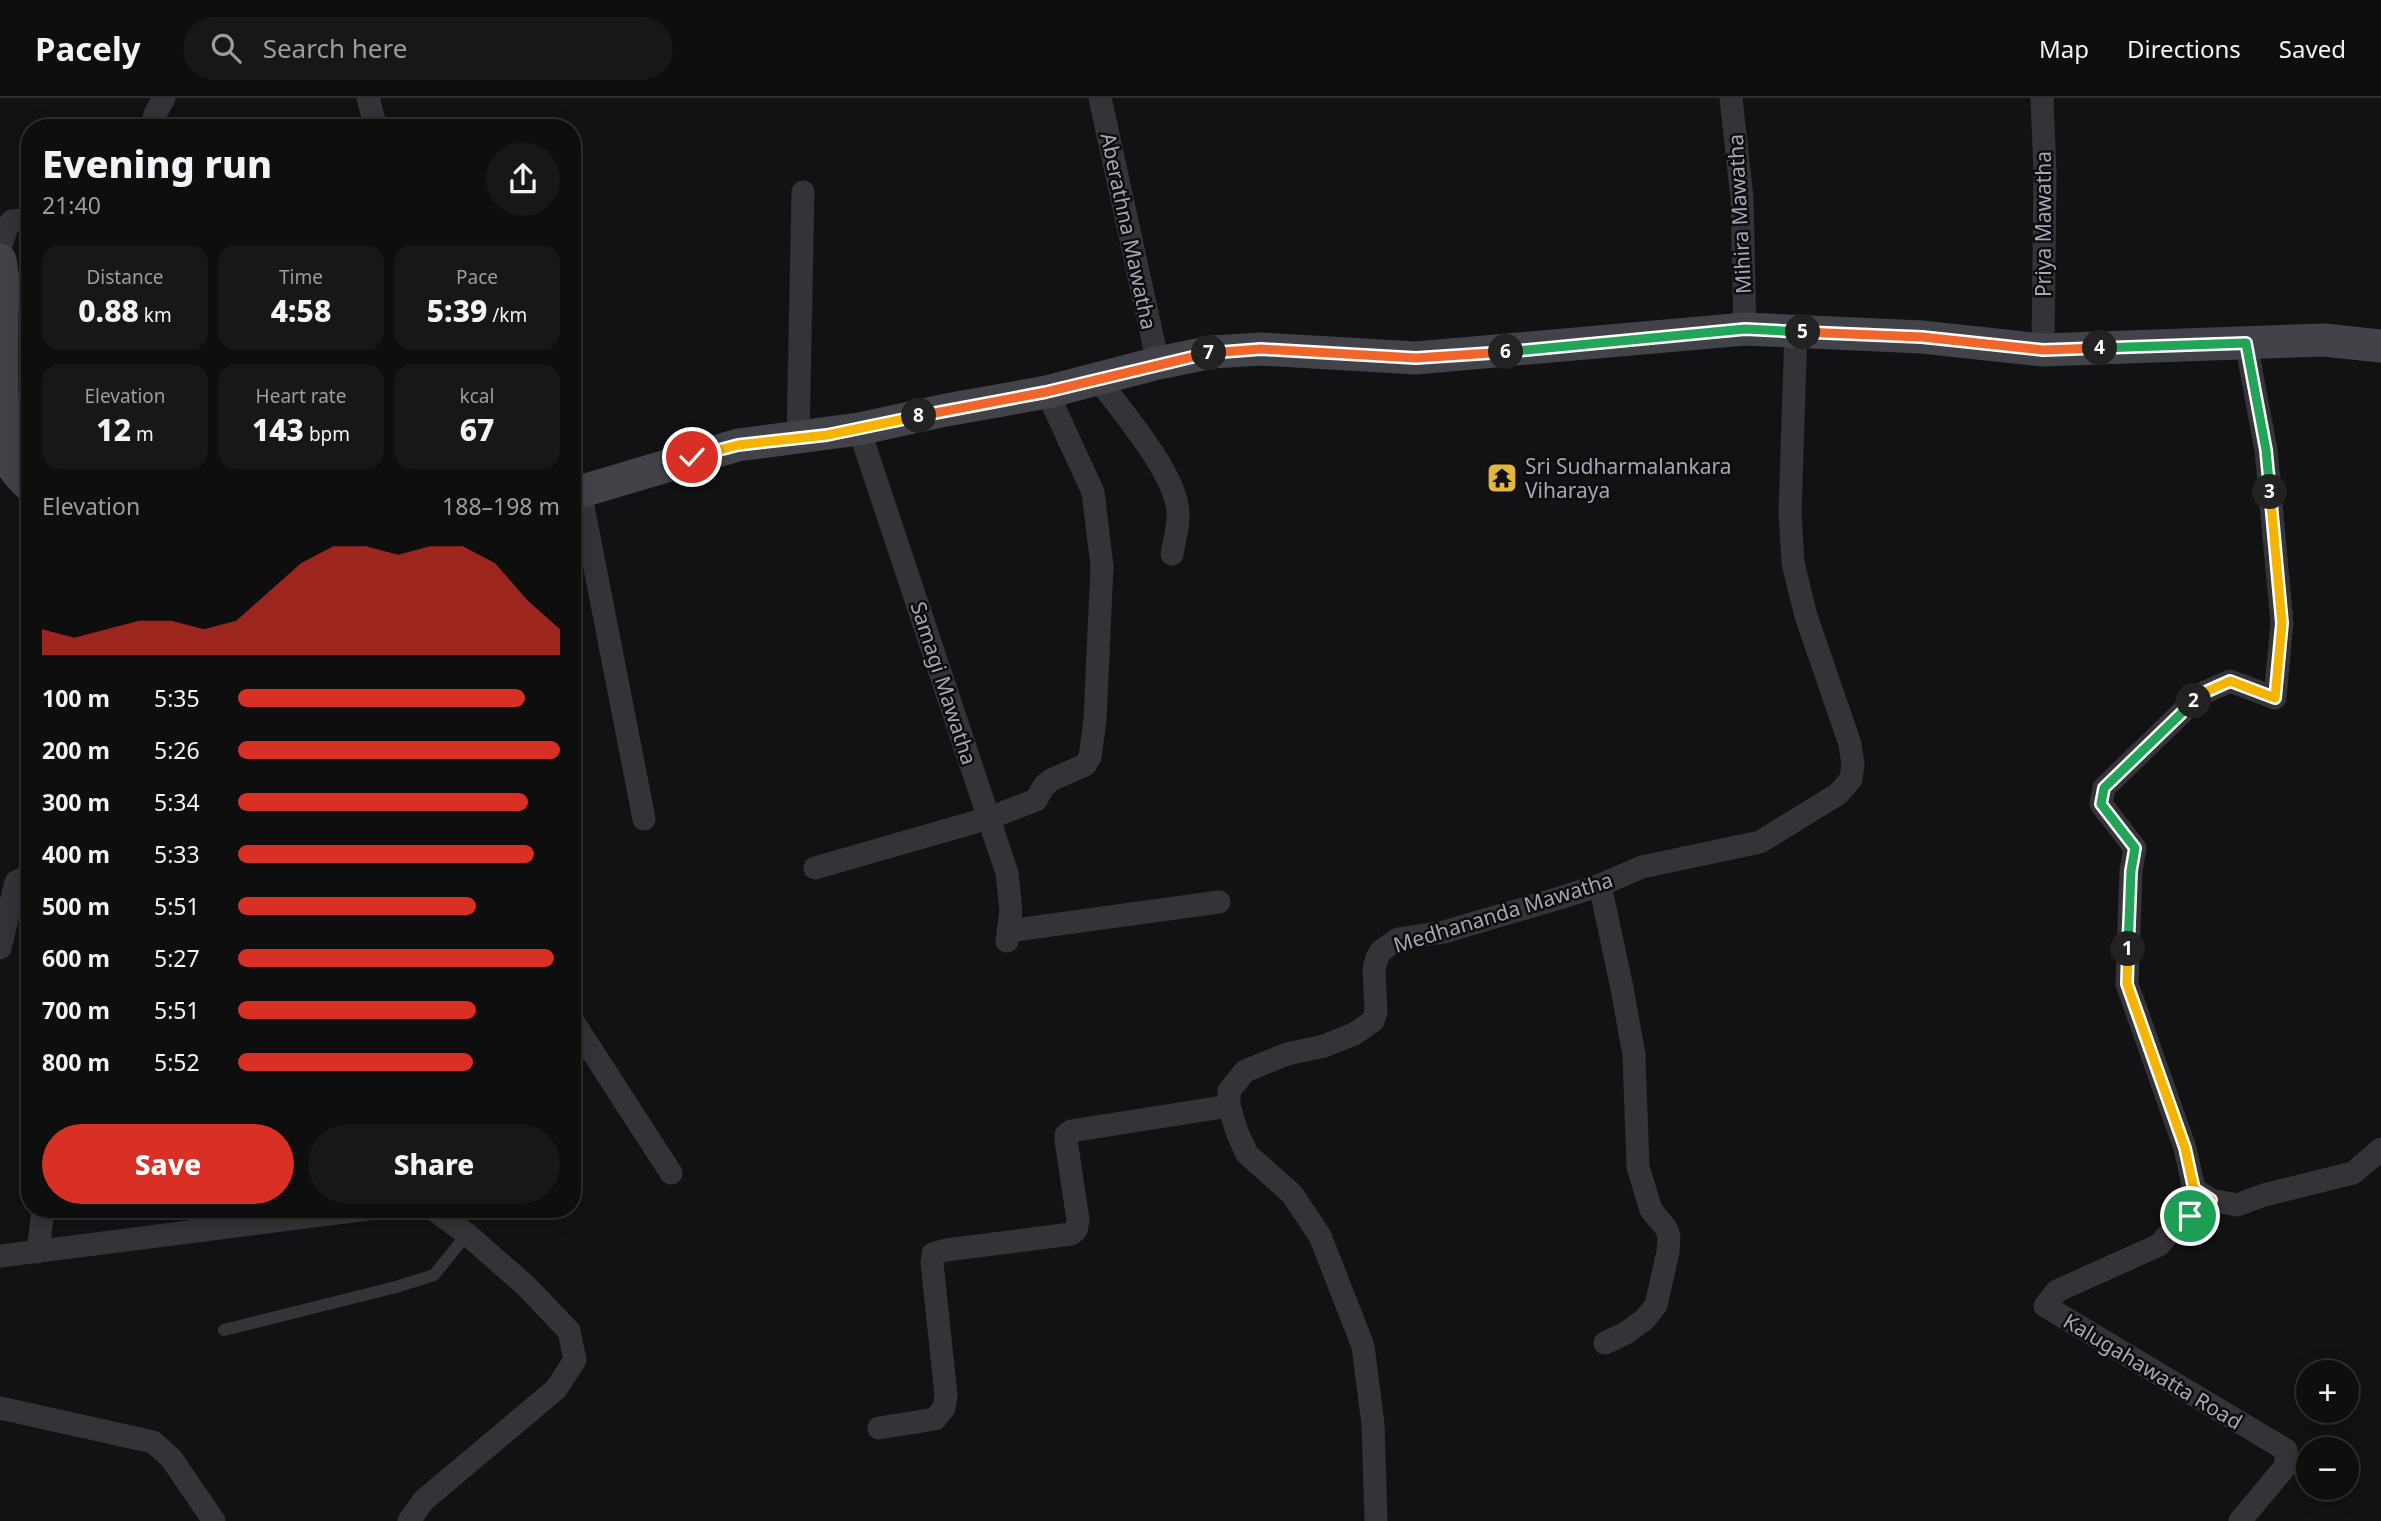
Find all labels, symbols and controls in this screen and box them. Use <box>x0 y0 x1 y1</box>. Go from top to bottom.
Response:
search box <box>183 17 673 80</box>
text: Pacely <box>35 26 141 71</box>
icon: search <box>207 29 245 67</box>
text: Search here <box>263 30 407 66</box>
text: Map <box>2039 32 2089 65</box>
text: Directions <box>2127 32 2241 65</box>
text: Saved <box>2279 32 2346 65</box>
street label: Aberathna Mawatha <box>1094 130 1164 332</box>
street label: Mihira Mawatha <box>1721 133 1757 295</box>
text: Evening run <box>42 137 272 189</box>
button: share <box>486 142 560 216</box>
street label: Priya Mawatha <box>2029 151 2057 297</box>
text: 21:40 <box>42 189 101 221</box>
text: Distance <box>87 264 163 290</box>
text: Time <box>279 264 323 290</box>
text: Pace <box>456 264 498 290</box>
text: 0.88 <box>78 290 139 331</box>
text: 4:58 <box>271 290 331 331</box>
text: 5:39 <box>427 290 487 331</box>
text: km <box>139 302 172 328</box>
text: /km <box>487 302 527 328</box>
pin: 5 <box>1786 314 1820 350</box>
text: 5 <box>1797 318 1808 344</box>
pin: 4 <box>2082 330 2118 366</box>
pin: 6 <box>1488 334 1524 370</box>
text: 4 <box>2094 334 2105 360</box>
pin: 7 <box>1192 336 1226 370</box>
text: 6 <box>1500 338 1511 364</box>
text: 7 <box>1203 339 1214 365</box>
text: Elevation <box>84 383 166 409</box>
text: Heart rate <box>256 383 346 409</box>
text: kcal <box>460 383 494 409</box>
pin: 8 <box>902 398 936 434</box>
text: 8 <box>913 402 924 428</box>
text: 12 <box>96 409 131 450</box>
text: 143 <box>252 409 304 450</box>
text: 67 <box>460 409 494 450</box>
text: m <box>131 421 154 447</box>
text: bpm <box>304 421 350 447</box>
pin <box>662 427 722 487</box>
icon: check <box>673 438 711 476</box>
place label: Sri Sudharmalankara Viharaya <box>1525 452 1732 504</box>
temple icon: Sri Sudharmalankara Viharaya <box>1485 461 1519 495</box>
pin: 3 <box>2252 474 2288 510</box>
text: 3 <box>2264 478 2275 504</box>
text: Elevation <box>42 490 140 522</box>
text: 188–198 m <box>442 490 560 522</box>
street label: Samagi Mawatha <box>904 598 984 768</box>
text: 100 m <box>42 682 110 714</box>
text: 5:35 <box>154 682 200 714</box>
pin: 2 <box>2176 684 2212 718</box>
text: 2 <box>2188 687 2199 713</box>
text: 200 m <box>42 734 110 766</box>
text: 5:26 <box>154 734 200 766</box>
text: 300 m <box>42 786 110 818</box>
text: 5:34 <box>154 786 200 818</box>
text: 400 m <box>42 838 110 870</box>
text: 5:33 <box>154 838 200 870</box>
street label: Medhananda Mawatha <box>1390 865 1616 959</box>
text: 500 m <box>42 890 110 922</box>
text: 5:51 <box>154 890 200 922</box>
pin: 1 <box>2110 932 2146 966</box>
text: 1 <box>2122 935 2133 961</box>
text: 600 m <box>42 942 110 974</box>
text: 5:27 <box>154 942 200 974</box>
text: 700 m <box>42 994 110 1026</box>
text: 5:51 <box>154 994 200 1026</box>
text: 800 m <box>42 1046 110 1078</box>
text: 5:52 <box>154 1046 200 1078</box>
button: Save <box>42 1124 294 1204</box>
button: Share <box>308 1124 560 1204</box>
pin <box>2160 1186 2220 1246</box>
icon: arrive <box>2171 1197 2209 1235</box>
street label: Kalugahawatta Road <box>2058 1307 2248 1435</box>
map controls <box>2296 1360 2359 1500</box>
button: + <box>2296 1360 2359 1423</box>
button: − <box>2296 1437 2359 1500</box>

